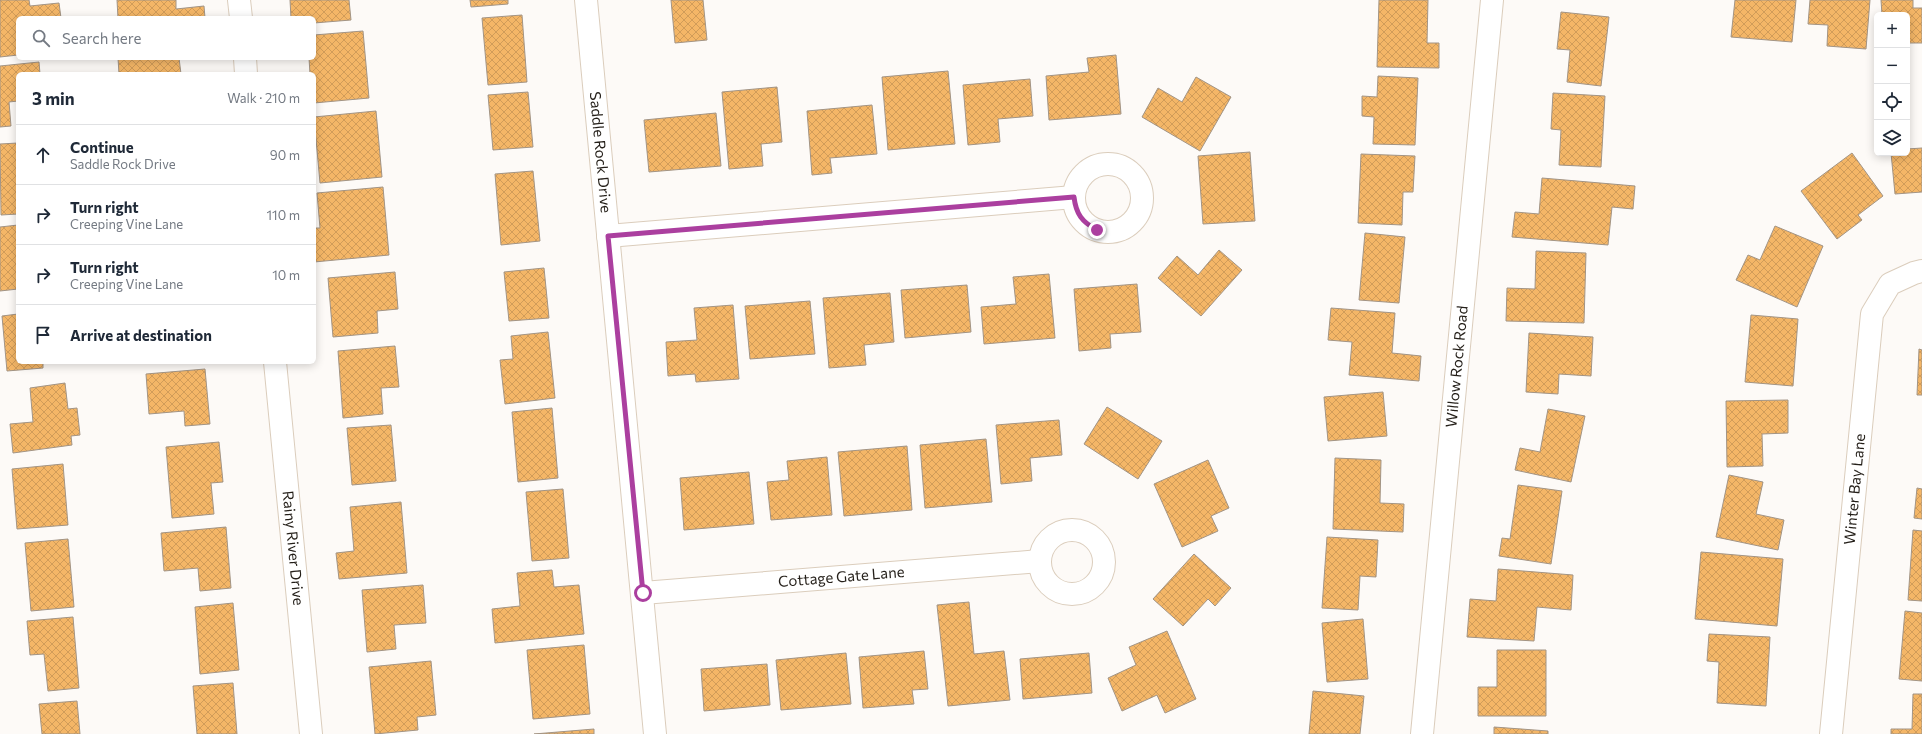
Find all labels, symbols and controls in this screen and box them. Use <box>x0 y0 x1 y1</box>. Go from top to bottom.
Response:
map controls <box>1874 12 1910 156</box>
button: + <box>1874 12 1910 48</box>
search box <box>16 16 316 60</box>
icon: search <box>30 27 52 49</box>
text: Search here <box>62 29 141 47</box>
button: − <box>1874 48 1910 84</box>
button: locate <box>1874 84 1910 120</box>
text: 3 min <box>32 88 75 109</box>
text: Walk · 210 m <box>227 90 300 106</box>
street label: Saddle Rock Drive <box>587 91 616 214</box>
button: layers <box>1874 120 1910 156</box>
text: Continue <box>70 138 134 156</box>
icon: ahead <box>32 144 54 166</box>
text: 90 m <box>270 147 300 163</box>
text: Saddle Rock Drive <box>70 156 176 172</box>
text: Turn right <box>70 198 139 216</box>
icon: right <box>32 204 54 226</box>
text: 110 m <box>267 207 300 223</box>
text: Creeping Vine Lane <box>70 216 183 232</box>
route end <box>1088 221 1106 239</box>
text: Turn right <box>70 258 139 276</box>
icon: right <box>32 264 54 286</box>
text: 10 m <box>272 267 300 283</box>
text: Creeping Vine Lane <box>70 276 183 292</box>
street label: Willow Rock Road <box>1441 305 1471 428</box>
icon: arrive <box>32 324 54 346</box>
text: Arrive at destination <box>70 326 212 344</box>
street label: Winter Bay Lane <box>1840 433 1868 545</box>
street label: Rainy River Drive <box>279 490 309 606</box>
street label: Cottage Gate Lane <box>777 562 905 590</box>
route start <box>634 584 652 602</box>

